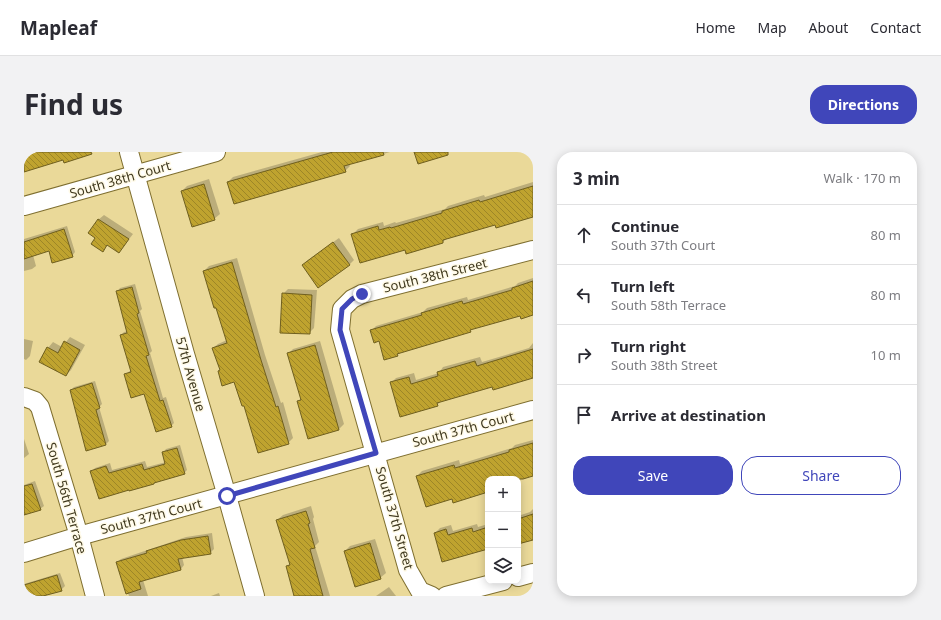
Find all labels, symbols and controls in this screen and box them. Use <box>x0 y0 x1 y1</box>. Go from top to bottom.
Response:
text: Mapleaf <box>20 15 97 41</box>
text: Home <box>696 18 735 37</box>
text: Map <box>757 18 787 37</box>
text: About <box>809 18 848 37</box>
text: Contact <box>870 18 921 37</box>
text: Find us <box>24 85 123 123</box>
button: Directions <box>810 85 917 124</box>
street label: South 38th Court <box>67 156 173 202</box>
text: 3 min <box>573 167 620 190</box>
text: Walk · 170 m <box>823 169 901 187</box>
text: Continue <box>611 216 679 236</box>
icon: ahead <box>573 224 595 246</box>
text: 80 m <box>871 226 901 244</box>
text: South 37th Court <box>611 236 715 254</box>
street label: South 38th Street <box>381 253 489 297</box>
text: Turn left <box>611 276 675 296</box>
icon: left <box>573 284 595 306</box>
route end <box>353 285 371 303</box>
text: 80 m <box>871 286 901 304</box>
text: South 58th Terrace <box>611 296 726 314</box>
street label: 57th Avenue <box>172 335 210 413</box>
text: Turn right <box>611 336 686 356</box>
icon: right <box>573 344 595 366</box>
text: 10 m <box>871 346 901 364</box>
text: South 38th Street <box>611 356 717 374</box>
icon: arrive <box>573 404 595 426</box>
text: Arrive at destination <box>611 405 766 425</box>
street label: South 37th Court <box>410 407 516 451</box>
street label: South 56th Terrace <box>42 440 92 556</box>
button: Save <box>573 456 733 495</box>
button: Share <box>741 456 901 495</box>
street label: South 37th Street <box>372 464 418 572</box>
map controls <box>485 476 521 584</box>
button: + <box>485 476 521 512</box>
route start <box>218 487 236 505</box>
street label: South 37th Court <box>98 494 204 538</box>
button: − <box>485 512 521 548</box>
button: layers <box>485 548 521 584</box>

